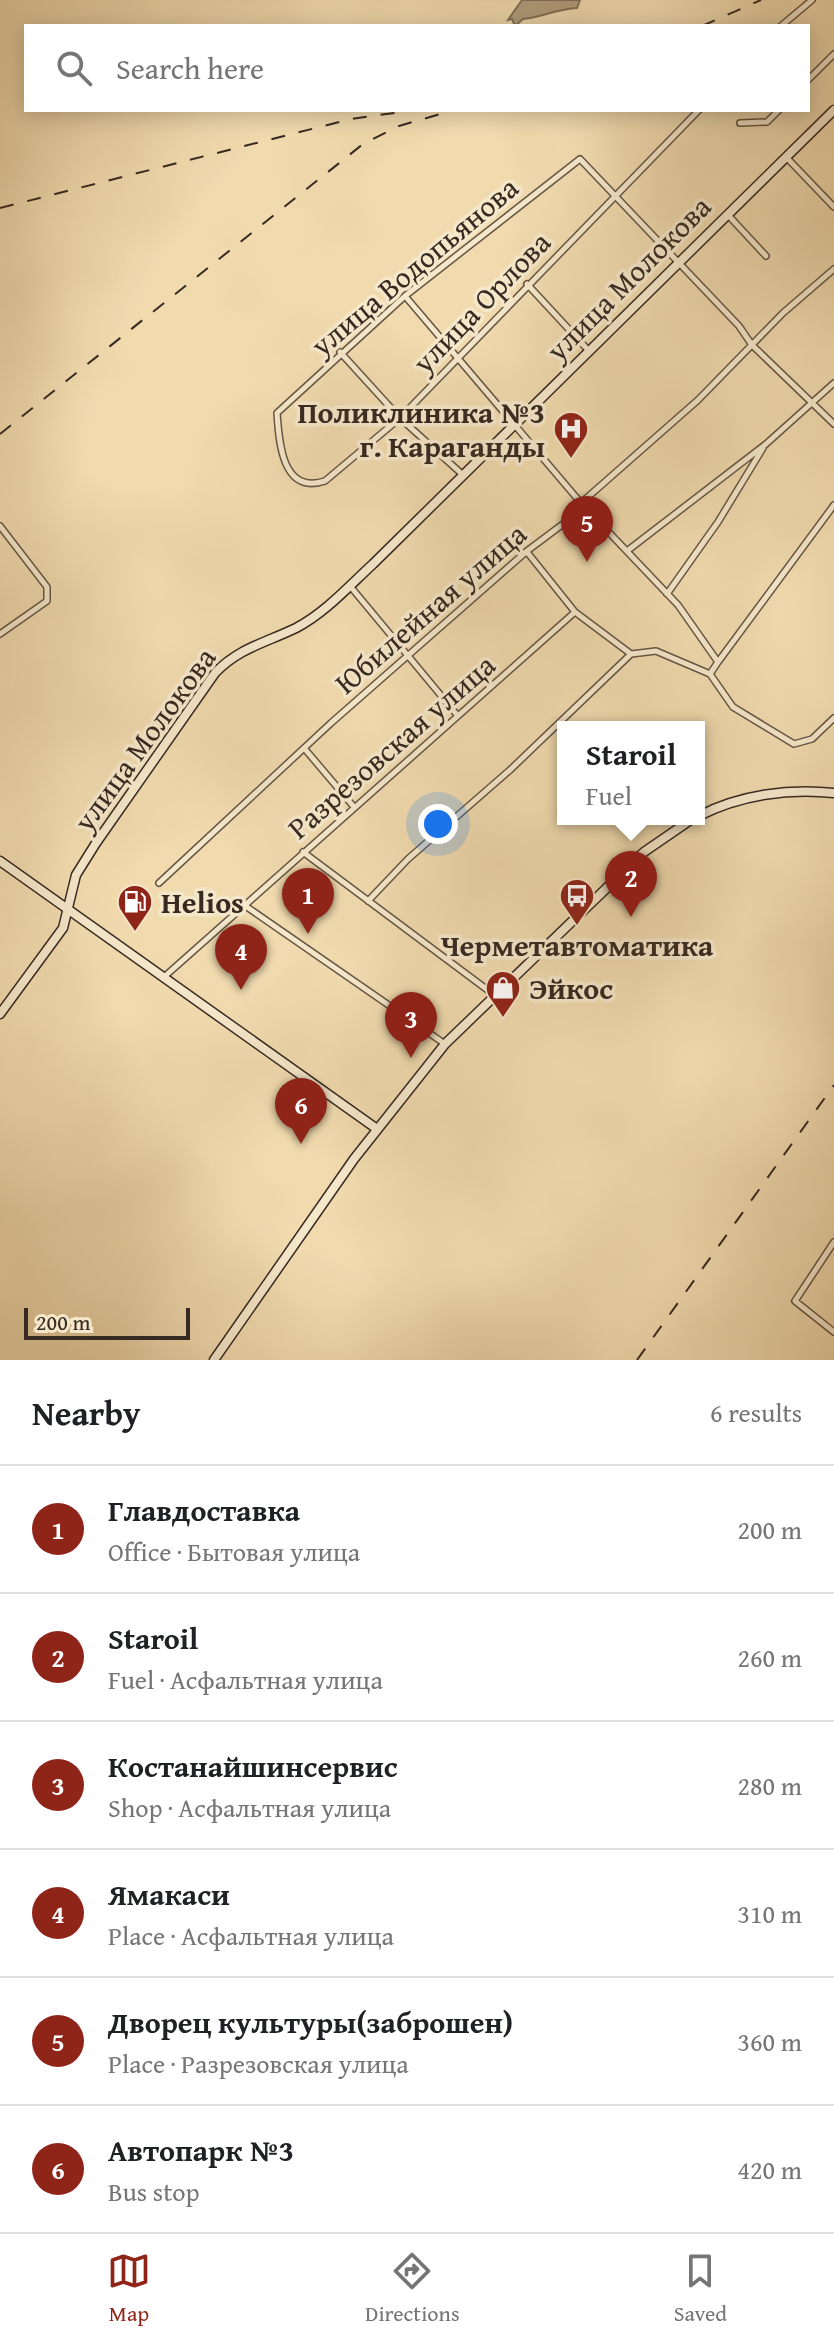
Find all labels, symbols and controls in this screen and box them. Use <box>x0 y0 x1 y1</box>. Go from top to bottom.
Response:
search box <box>24 24 810 112</box>
icon: search <box>52 46 96 90</box>
text: Search here <box>116 46 264 90</box>
street label: улица Водопьянова <box>300 165 528 367</box>
street label: улица Молокова <box>535 185 721 371</box>
street label: улица Орлова <box>401 220 561 384</box>
place label: Поликлиника №3 г. Караганды <box>297 390 545 468</box>
hospital icon: Поликлиника №3 г. Караганды <box>552 410 590 460</box>
pin: 5 <box>561 496 613 562</box>
street label: Юбилейная улица <box>324 512 536 704</box>
street label: улица Молокова <box>61 637 226 841</box>
street label: Разрезовская улица <box>277 643 505 849</box>
popup <box>557 721 705 825</box>
text: Staroil <box>586 732 676 776</box>
text: Fuel <box>586 776 632 815</box>
your location <box>418 804 458 844</box>
pin: 2 <box>605 851 657 917</box>
pin: 1 <box>282 868 334 934</box>
bus stop icon: Черметавтоматика <box>558 877 596 927</box>
place label: Helios <box>161 880 244 924</box>
fuel station icon: Helios <box>116 883 154 933</box>
place label: Черметавтоматика <box>441 923 714 967</box>
pin: 4 <box>215 924 267 990</box>
place label: Эйкос <box>529 966 613 1010</box>
shop icon: Эйкос <box>484 969 522 1019</box>
pin: 3 <box>385 992 437 1058</box>
pin: 6 <box>275 1078 327 1144</box>
scale bar <box>24 1304 190 1340</box>
text: 200 m <box>36 1306 91 1338</box>
text: Nearby <box>32 1388 141 1437</box>
text: 6 results <box>710 1393 802 1432</box>
text: Главдоставка <box>108 1488 300 1532</box>
text: 1 <box>51 1510 65 1549</box>
text: 200 m <box>737 1510 802 1549</box>
text: Office · Бытовая улица <box>108 1532 360 1571</box>
text: Staroil <box>108 1616 198 1660</box>
text: 2 <box>51 1638 65 1677</box>
text: 260 m <box>737 1638 802 1677</box>
text: Fuel · Асфальтная улица <box>108 1660 383 1699</box>
text: Костанайшинсервис <box>108 1744 398 1788</box>
text: 3 <box>51 1766 65 1805</box>
text: 280 m <box>737 1766 802 1805</box>
text: Shop · Асфальтная улица <box>108 1788 391 1827</box>
text: Ямакаси <box>108 1872 230 1916</box>
text: 4 <box>51 1894 65 1933</box>
text: 310 m <box>737 1894 802 1933</box>
text: Place · Асфальтная улица <box>108 1916 394 1955</box>
text: Дворец культуры(заброшен) <box>108 2000 513 2044</box>
text: 5 <box>51 2022 65 2061</box>
text: 360 m <box>737 2022 802 2061</box>
text: Place · Разрезовская улица <box>108 2044 409 2083</box>
text: Автопарк №3 <box>108 2128 294 2172</box>
text: 6 <box>51 2150 65 2189</box>
text: 420 m <box>737 2150 802 2189</box>
text: Bus stop <box>108 2172 200 2211</box>
tab: Map <box>107 2249 151 2329</box>
tab: Directions <box>365 2249 460 2329</box>
tab: Saved <box>674 2249 727 2329</box>

